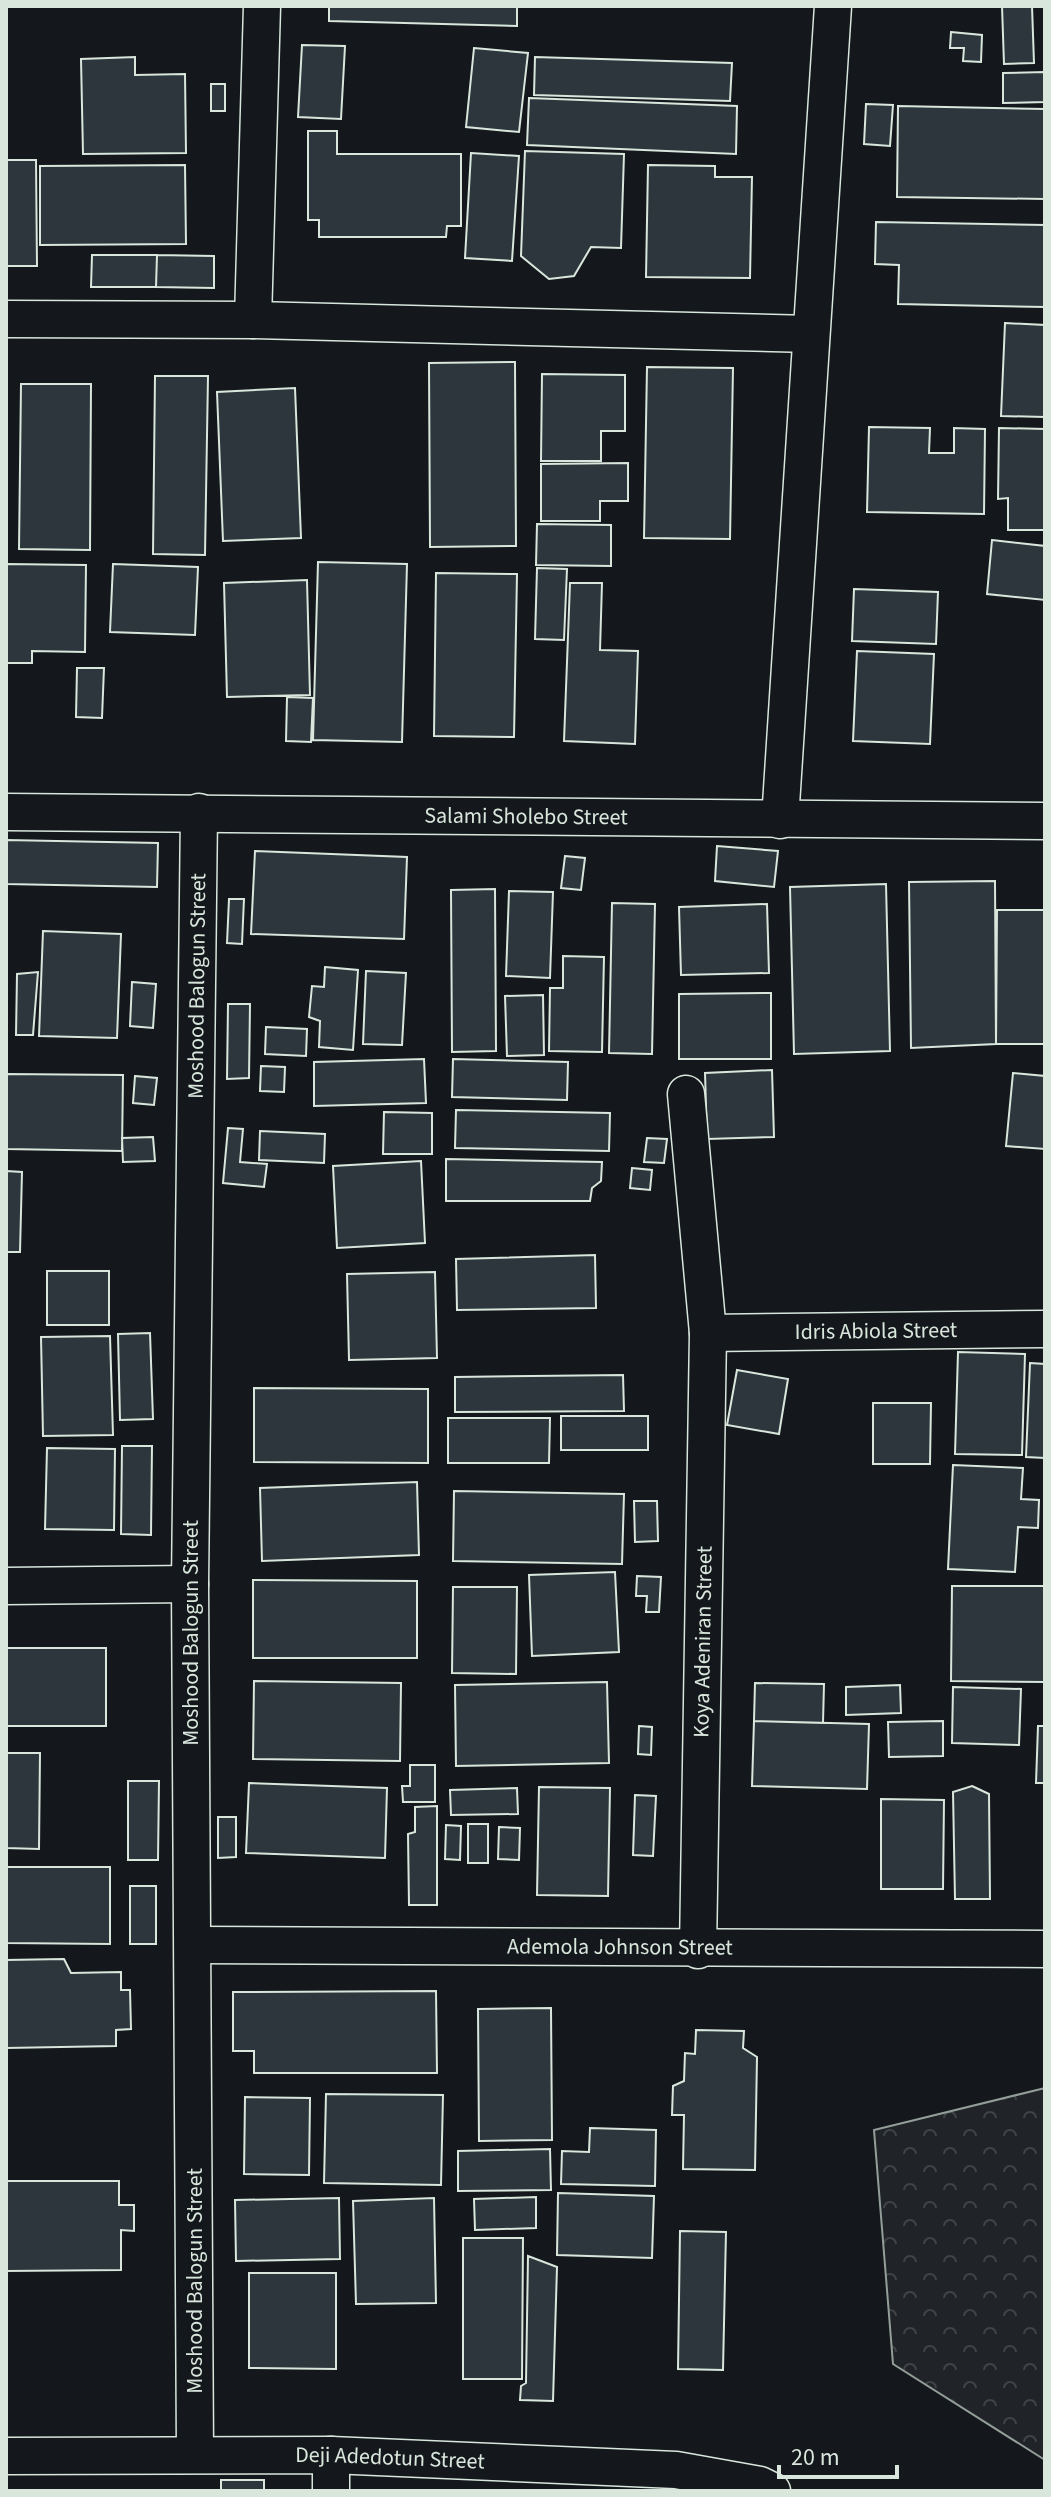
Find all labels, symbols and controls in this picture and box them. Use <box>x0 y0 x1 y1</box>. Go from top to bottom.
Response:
street label: Salami Sholebo Street <box>424 800 628 833</box>
street label: Moshood Balogun Street <box>180 872 214 1099</box>
street label: Idris Abiola Street <box>795 1314 958 1348</box>
street label: Moshood Balogun Street <box>175 1520 207 1746</box>
street label: Koya Adeniran Street <box>685 1545 721 1738</box>
street label: Ademola Johnson Street <box>507 1930 733 1964</box>
street label: Moshood Balogun Street <box>179 2168 211 2394</box>
scale bar <box>779 2429 897 2479</box>
street label: Deji Adedotun Street <box>295 2439 486 2478</box>
text: 20 m <box>791 2440 840 2475</box>

